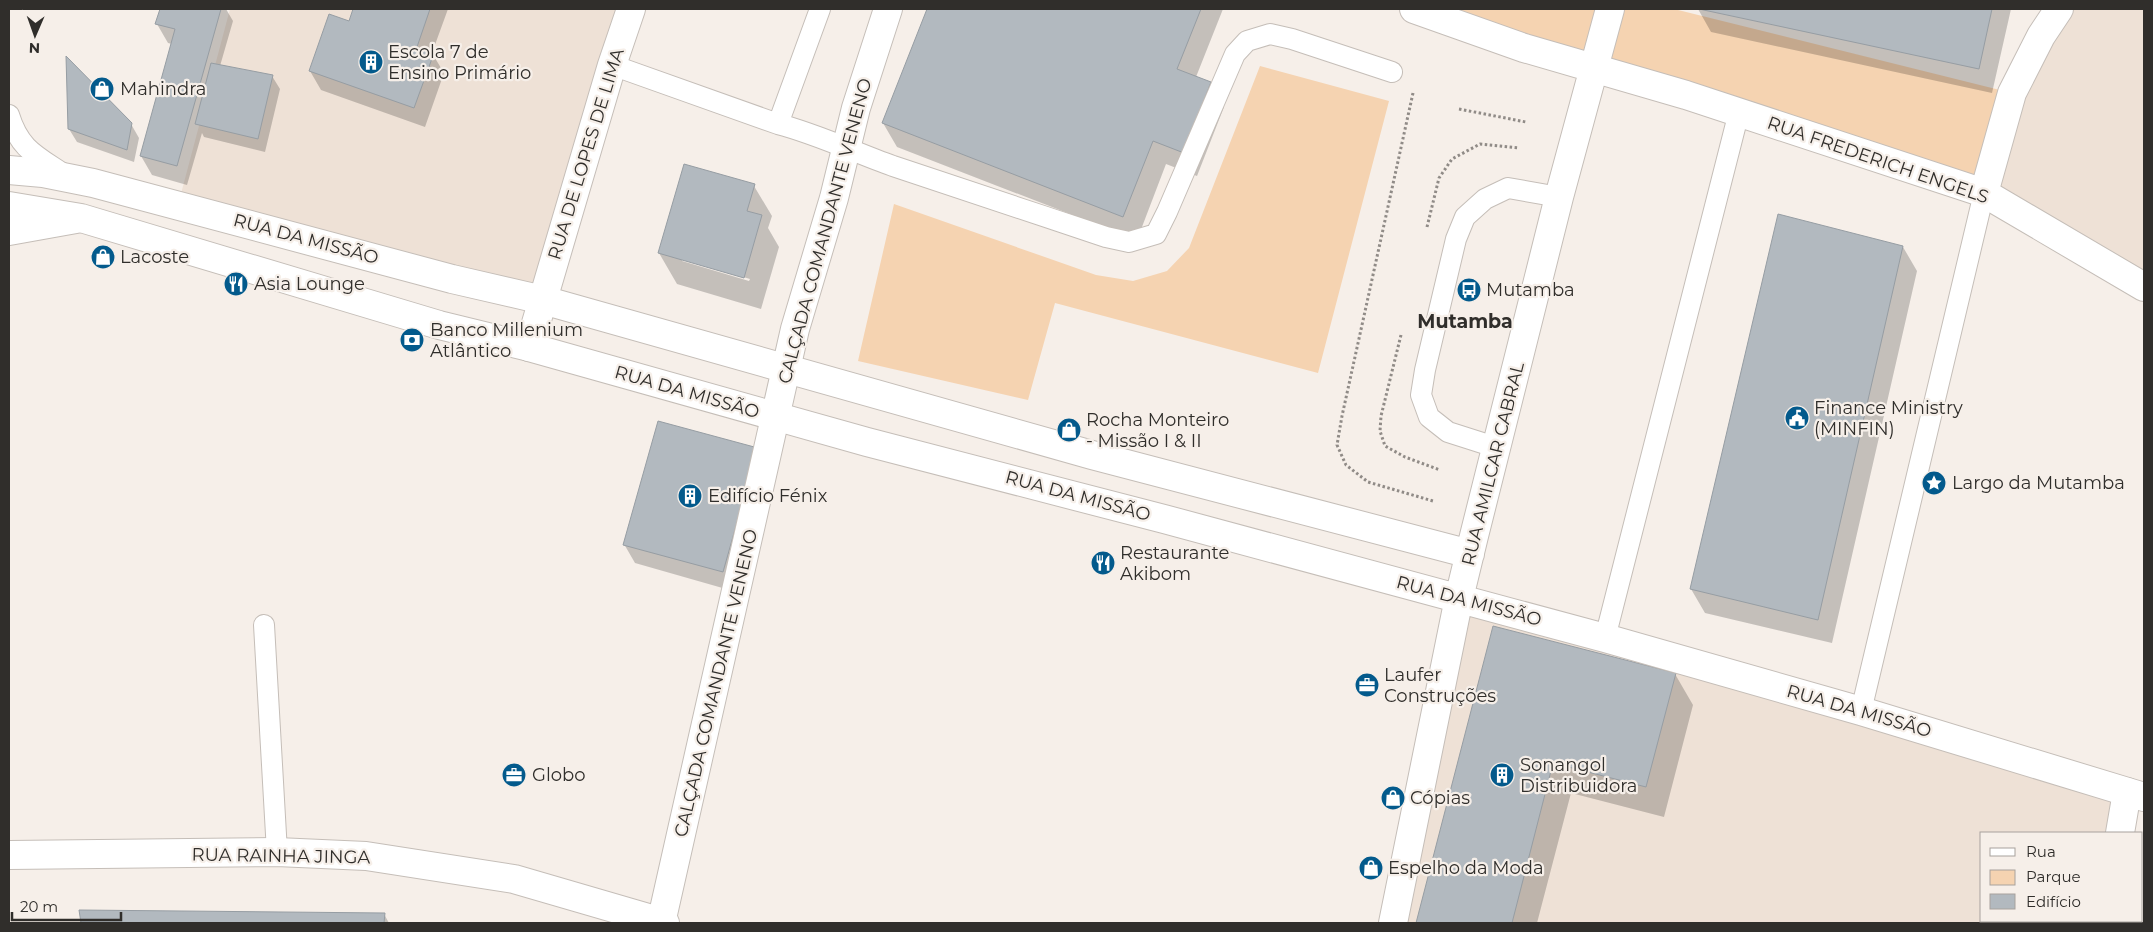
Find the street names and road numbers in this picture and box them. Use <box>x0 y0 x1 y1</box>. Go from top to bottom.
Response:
street label: RUA DE LOPES DE LIMA <box>543 45 629 262</box>
street label: CALÇADA COMANDANTE VENENO <box>774 76 876 386</box>
street label: RUA FREDERICH ENGELS <box>1764 112 1992 208</box>
street label: RUA DA MISSÃO <box>231 209 381 269</box>
street label: RUA AMILCAR CABRAL <box>1457 360 1529 568</box>
street label: RUA DA MISSÃO <box>612 361 762 423</box>
street label: RUA DA MISSÃO <box>1003 466 1153 526</box>
street label: CALÇADA COMANDANTE VENENO <box>670 527 762 839</box>
street label: RUA DA MISSÃO <box>1394 571 1544 631</box>
street label: RUA DA MISSÃO <box>1784 680 1934 742</box>
street label: RUA RAINHA JINGA <box>191 843 371 869</box>

